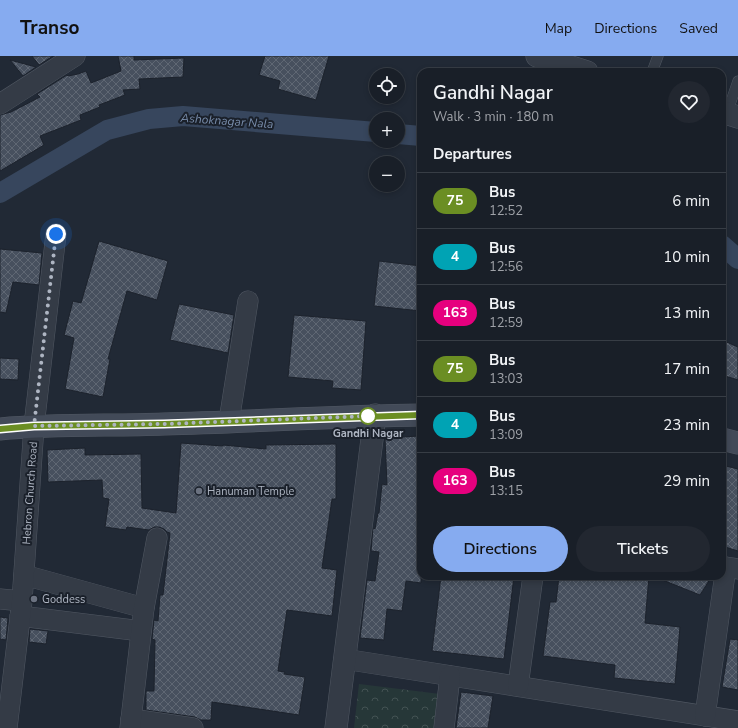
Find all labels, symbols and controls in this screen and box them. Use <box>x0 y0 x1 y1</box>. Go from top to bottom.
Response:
text: Transo <box>20 15 79 41</box>
text: Map <box>545 19 572 38</box>
text: Directions <box>594 19 657 38</box>
text: Saved <box>679 19 718 38</box>
map controls <box>369 68 405 192</box>
button: locate <box>369 68 405 104</box>
text: Gandhi Nagar <box>433 80 553 106</box>
button: heart <box>668 81 710 123</box>
text: Walk · 3 min · 180 m <box>433 108 554 126</box>
water label: Ashoknagar Nala <box>179 110 274 132</box>
button: + <box>369 112 405 148</box>
text: Departures <box>433 144 512 164</box>
button: − <box>369 156 405 192</box>
text: Bus <box>489 182 515 202</box>
text: 75 <box>447 191 463 210</box>
text: 6 min <box>672 191 710 211</box>
text: 12:52 <box>489 202 523 220</box>
your location <box>46 224 66 244</box>
text: Bus <box>489 238 515 258</box>
text: 4 <box>451 247 459 266</box>
text: 10 min <box>663 247 710 267</box>
text: 12:56 <box>489 258 523 276</box>
text: Bus <box>489 294 515 314</box>
text: 163 <box>442 303 468 322</box>
text: 13 min <box>663 303 710 323</box>
text: 12:59 <box>489 314 523 332</box>
text: Bus <box>489 350 515 370</box>
text: 75 <box>447 359 463 378</box>
text: 17 min <box>663 359 710 379</box>
text: 13:03 <box>489 370 523 388</box>
text: Bus <box>489 406 515 426</box>
marker: Gandhi Nagar <box>359 407 377 425</box>
text: 4 <box>451 415 459 434</box>
text: 23 min <box>663 415 710 435</box>
place label: Gandhi Nagar <box>333 426 404 441</box>
text: 13:09 <box>489 426 523 444</box>
street label: Hebron Church Road <box>19 441 41 545</box>
text: Bus <box>489 462 515 482</box>
text: 163 <box>442 471 468 490</box>
text: 29 min <box>663 471 710 491</box>
text: 13:15 <box>489 482 523 500</box>
place label: Hanuman Temple <box>207 484 295 499</box>
marker: Hanuman Temple <box>194 486 204 496</box>
button: Directions <box>433 526 568 572</box>
button: Tickets <box>576 526 710 572</box>
place label: Goddess <box>42 592 85 607</box>
marker: Goddess <box>29 594 39 604</box>

